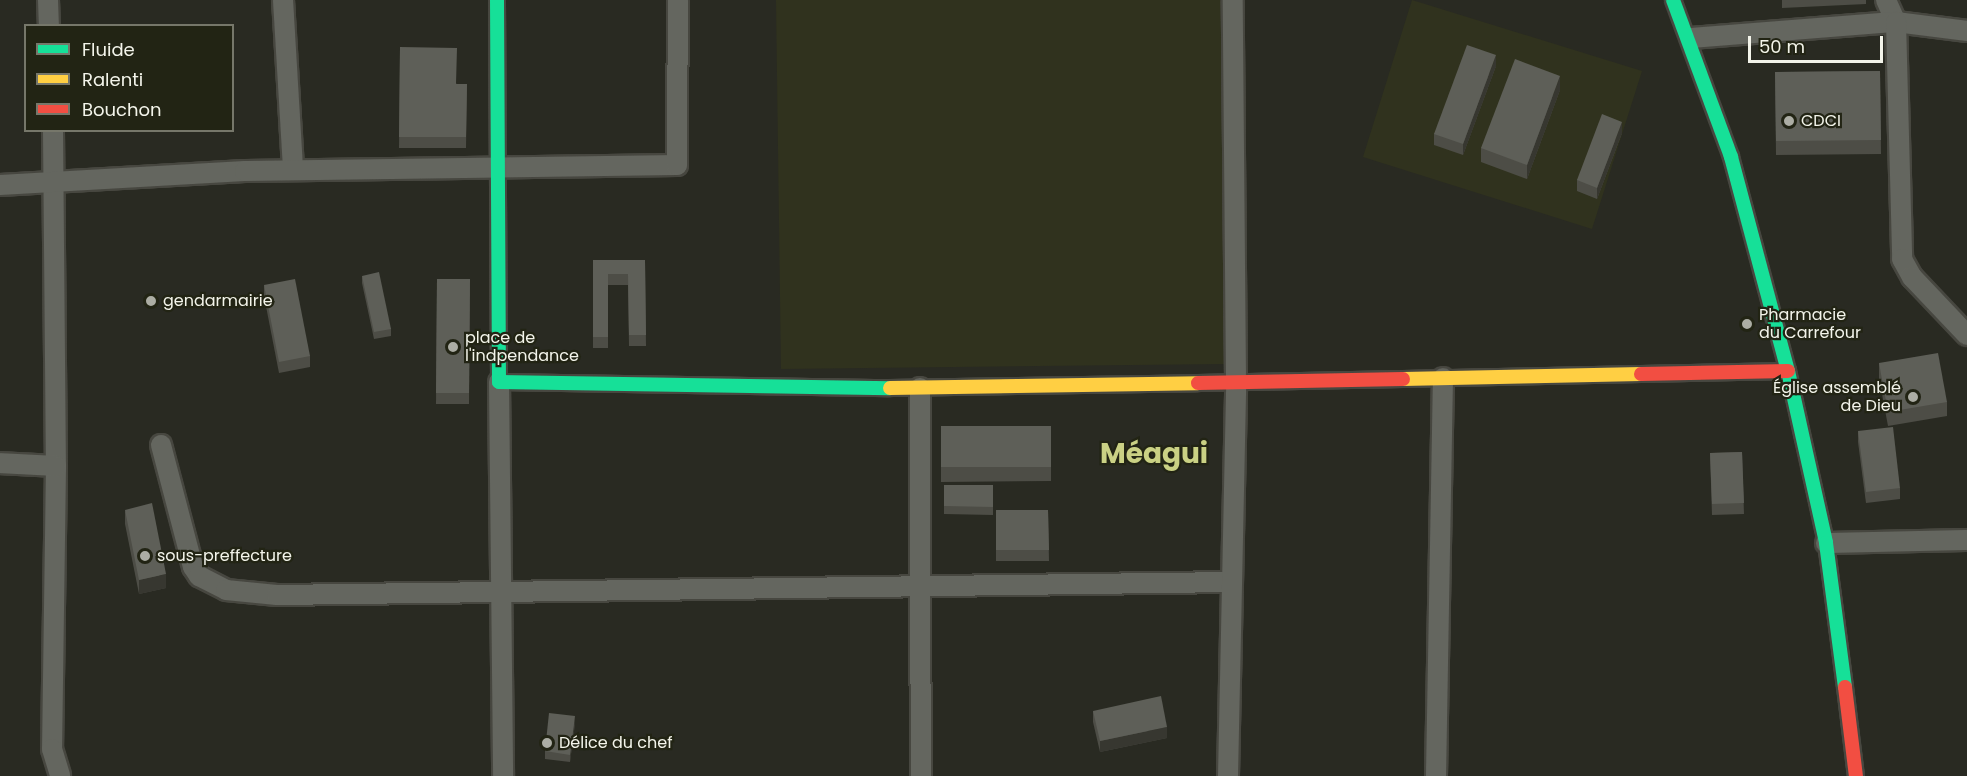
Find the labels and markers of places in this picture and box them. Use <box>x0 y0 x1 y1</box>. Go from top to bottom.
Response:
place label: CDCI <box>1801 111 1841 131</box>
marker: CDCI <box>1782 114 1796 128</box>
place label: gendarmairie <box>163 291 273 311</box>
marker: gendarmairie <box>144 294 158 308</box>
place label: Pharmacie du Carrefour <box>1759 305 1861 343</box>
marker: Pharmacie du Carrefour <box>1740 317 1754 331</box>
place label: place de l'indpendance <box>465 328 579 366</box>
marker: place de l'indpendance <box>446 340 460 354</box>
place label: Église assemblé de Dieu <box>1773 378 1901 416</box>
marker: Église assemblé de Dieu <box>1906 390 1920 404</box>
place label: sous-preffecture <box>157 546 292 566</box>
marker: sous-preffecture <box>138 549 152 563</box>
place label: Délice du chef <box>559 733 672 753</box>
marker: Délice du chef <box>540 736 554 750</box>

